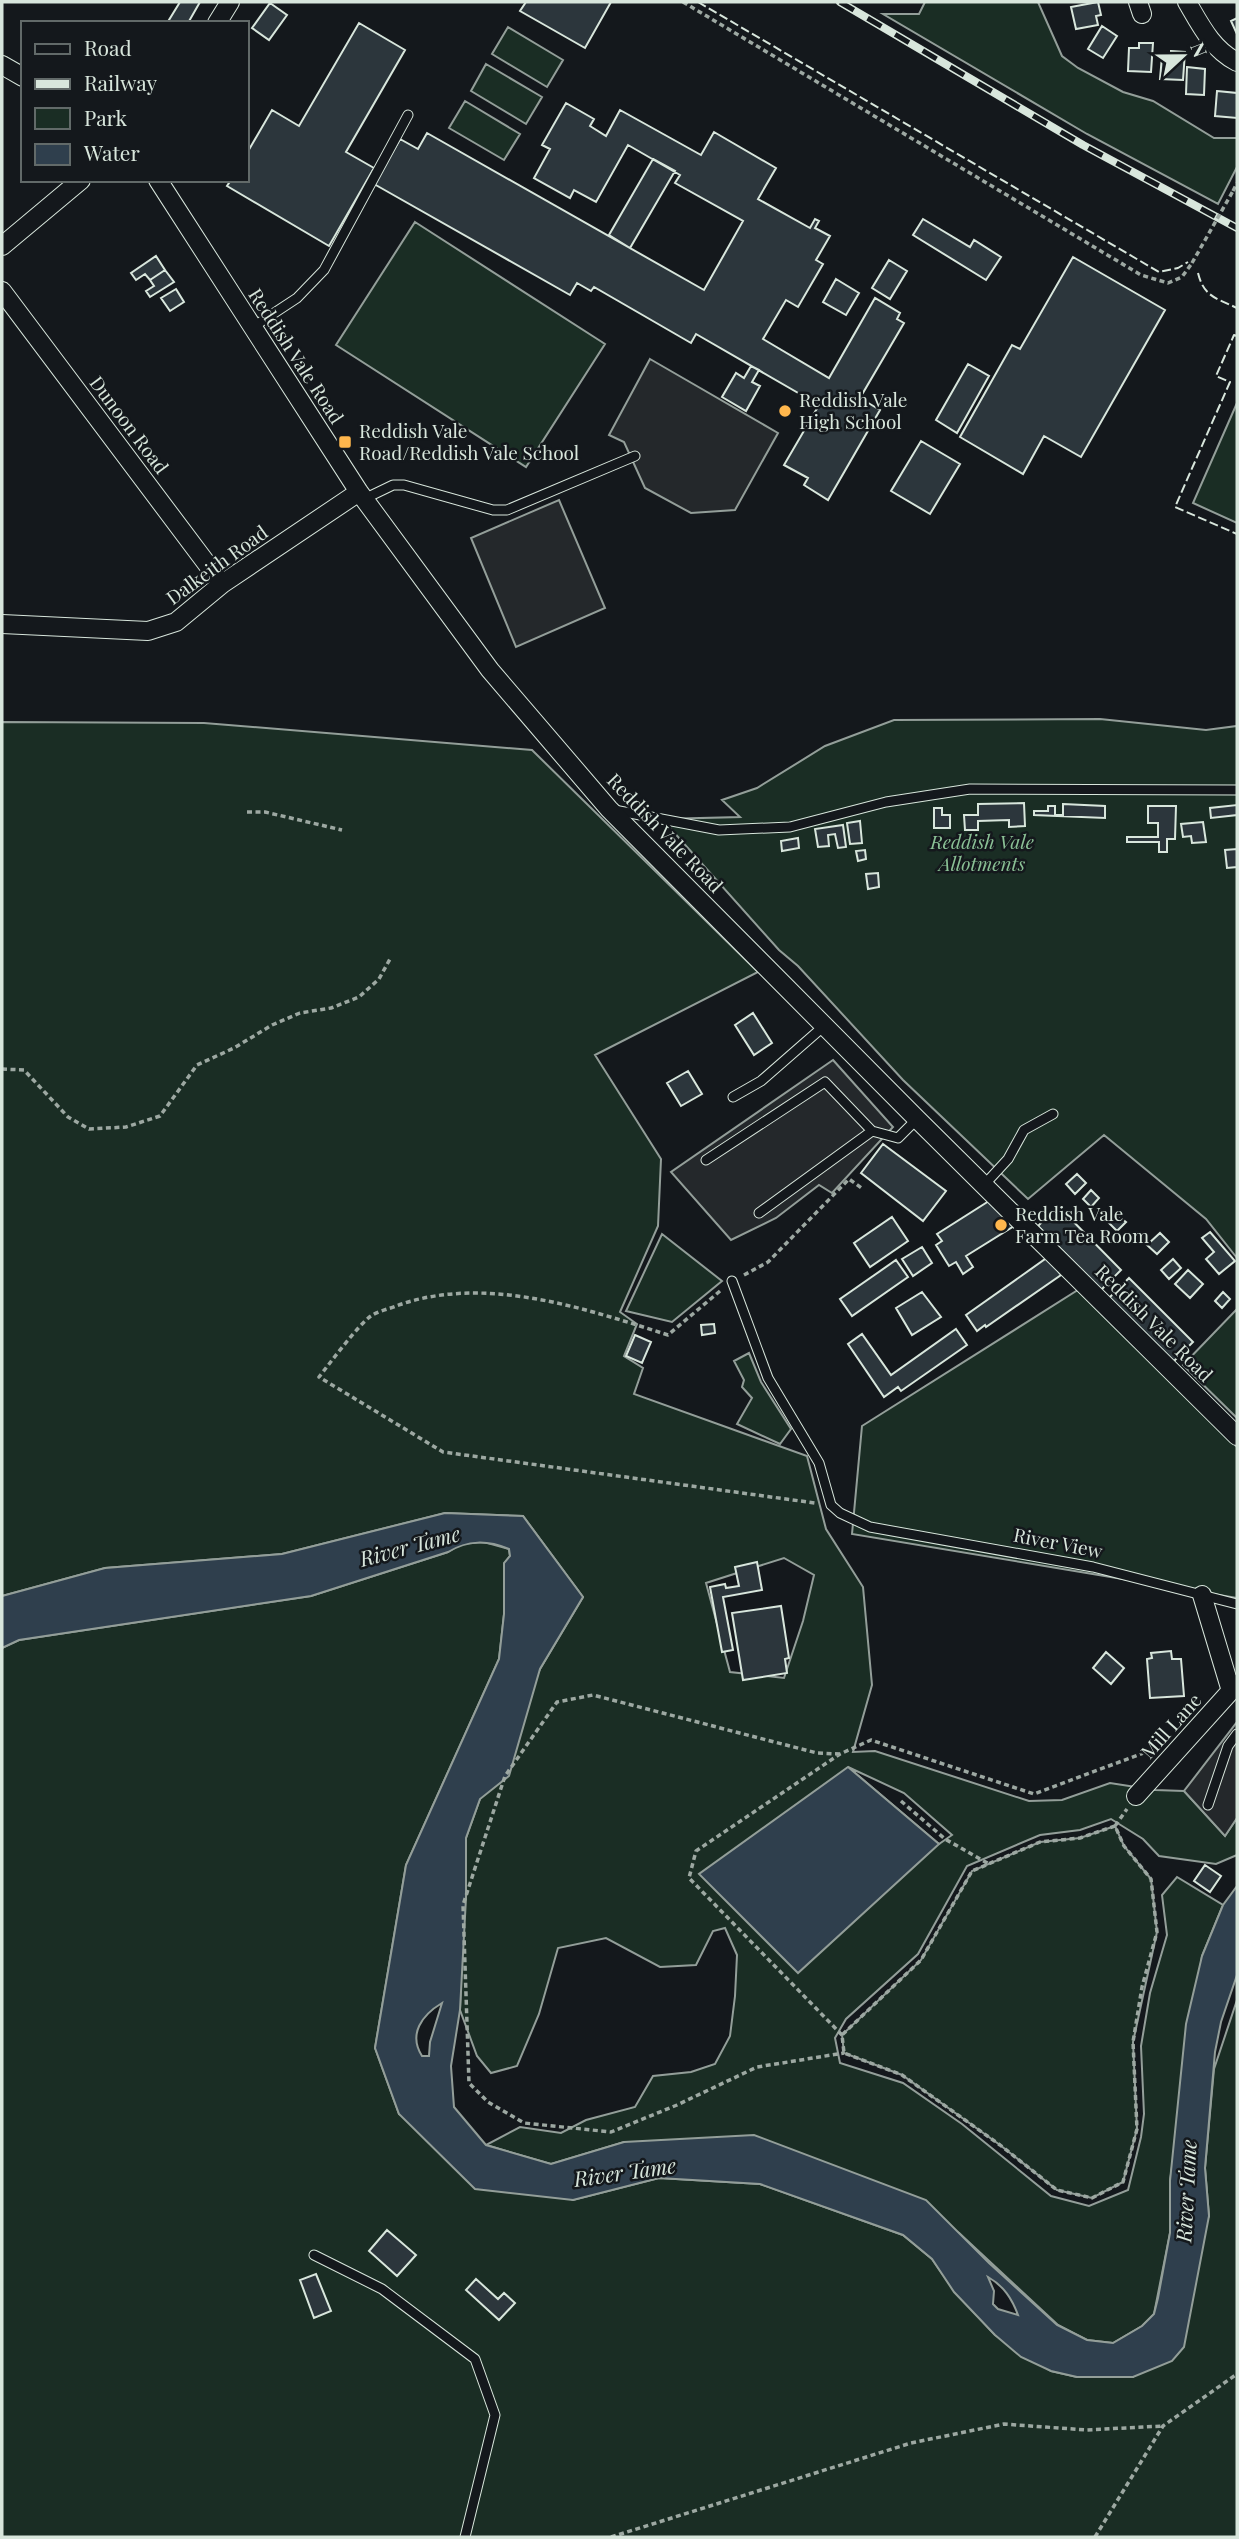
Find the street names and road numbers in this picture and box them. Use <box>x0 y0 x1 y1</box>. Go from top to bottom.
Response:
street label: Reddish Vale Road <box>243 283 350 428</box>
street label: Dunoon Road <box>84 370 175 479</box>
street label: Dalkeith Road <box>160 519 272 610</box>
street label: Reddish Vale Road <box>602 767 729 898</box>
street label: Reddish Vale Road <box>1090 1258 1219 1387</box>
street label: River View <box>1012 1521 1105 1563</box>
street label: Mill Lane <box>1134 1687 1206 1763</box>

